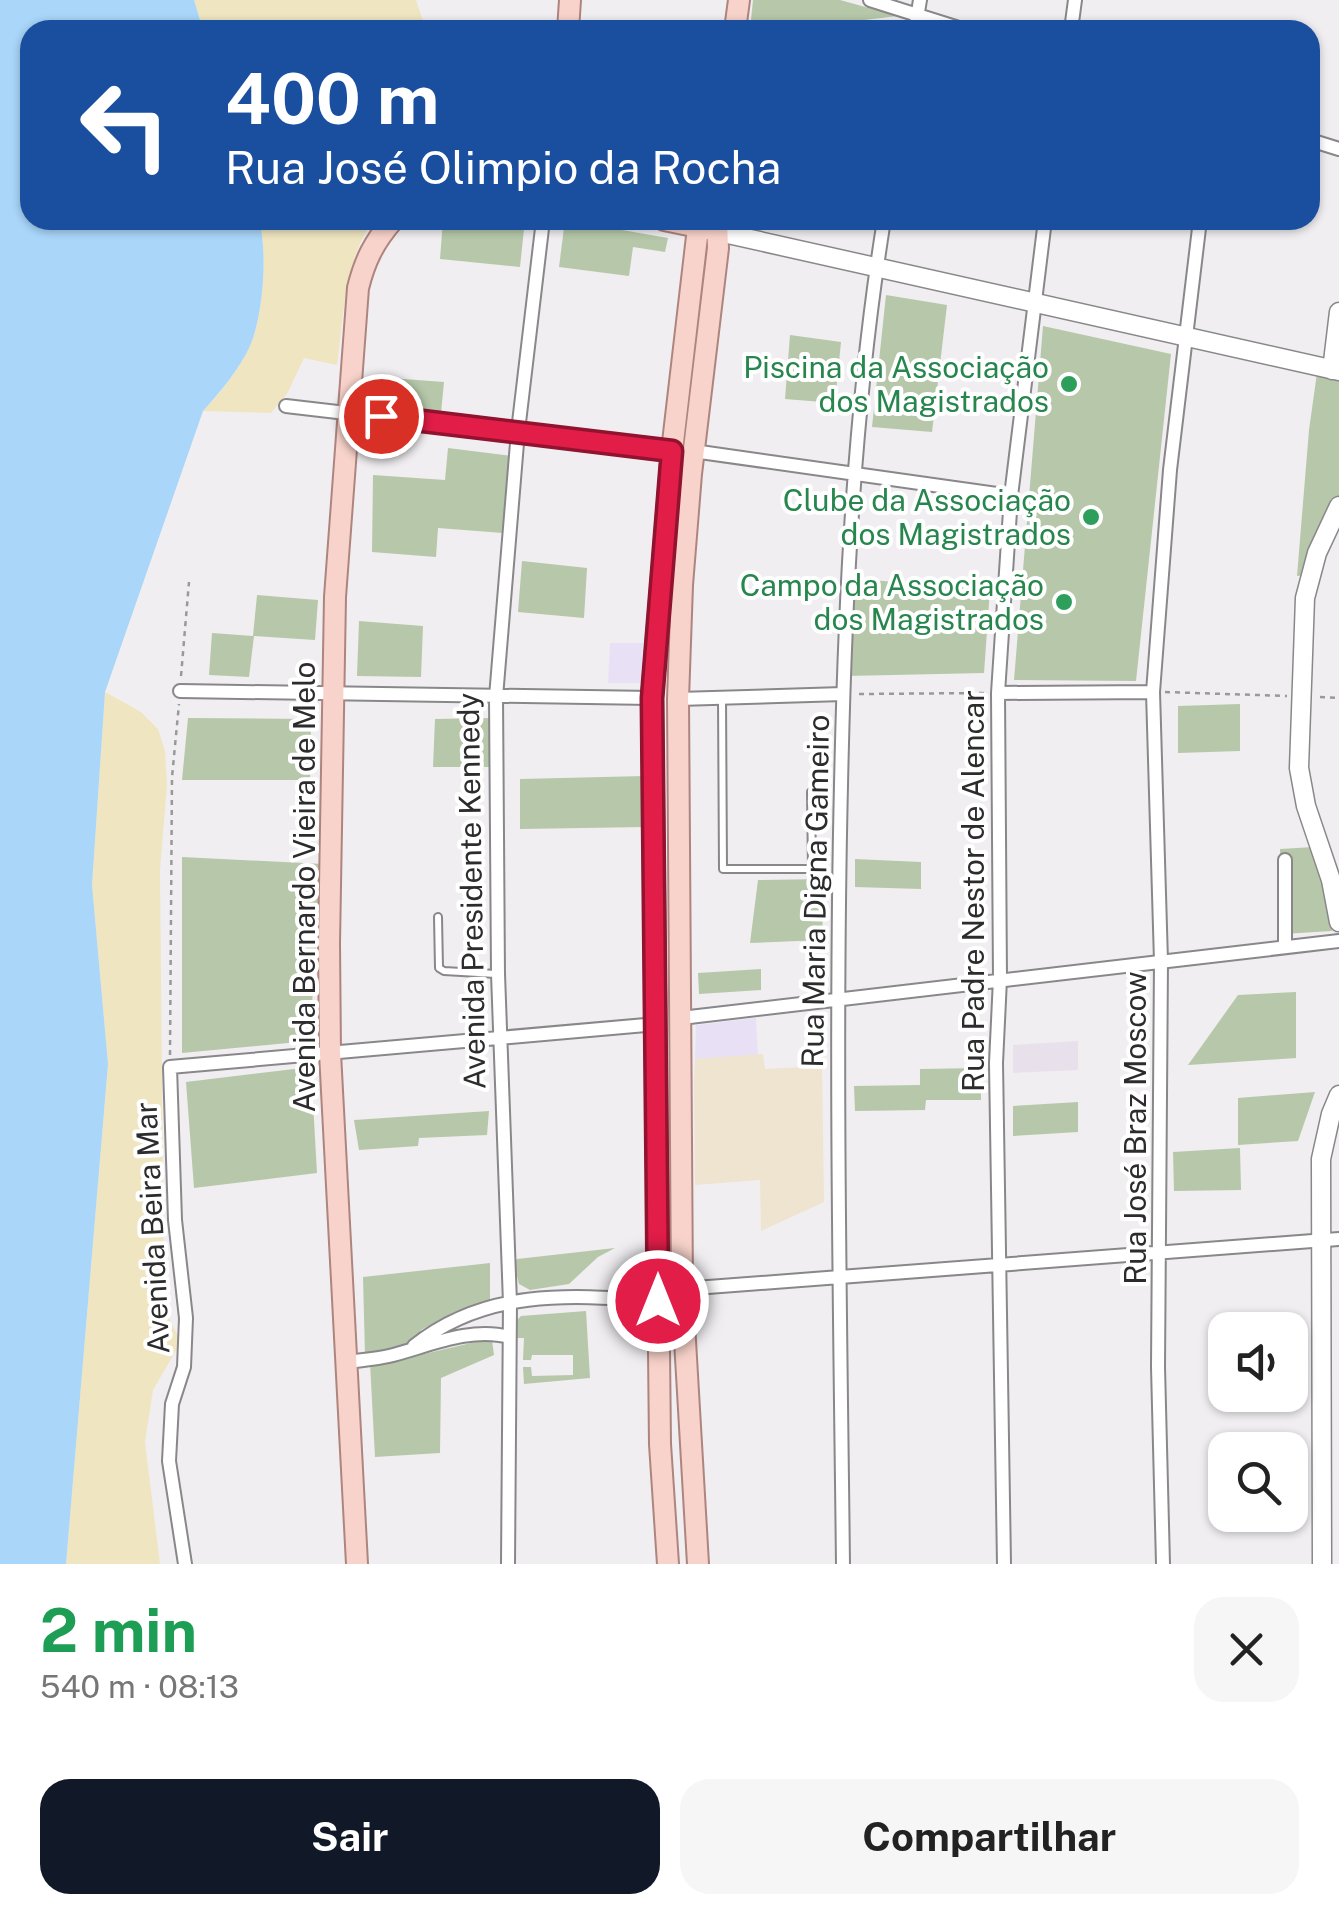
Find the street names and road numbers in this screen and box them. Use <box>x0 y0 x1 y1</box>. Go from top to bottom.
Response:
street label: Avenida Bernardo Vieira de Melo <box>286 662 322 1112</box>
street label: Rua Padre Nestor de Alencar <box>955 690 991 1092</box>
street label: Avenida Presidente Kennedy <box>450 692 492 1090</box>
street label: Rua Maria Digna Gameiro <box>794 714 836 1068</box>
street label: Rua José Braz Moscow <box>1117 971 1153 1285</box>
street label: Avenida Beira Mar <box>127 1101 177 1355</box>

